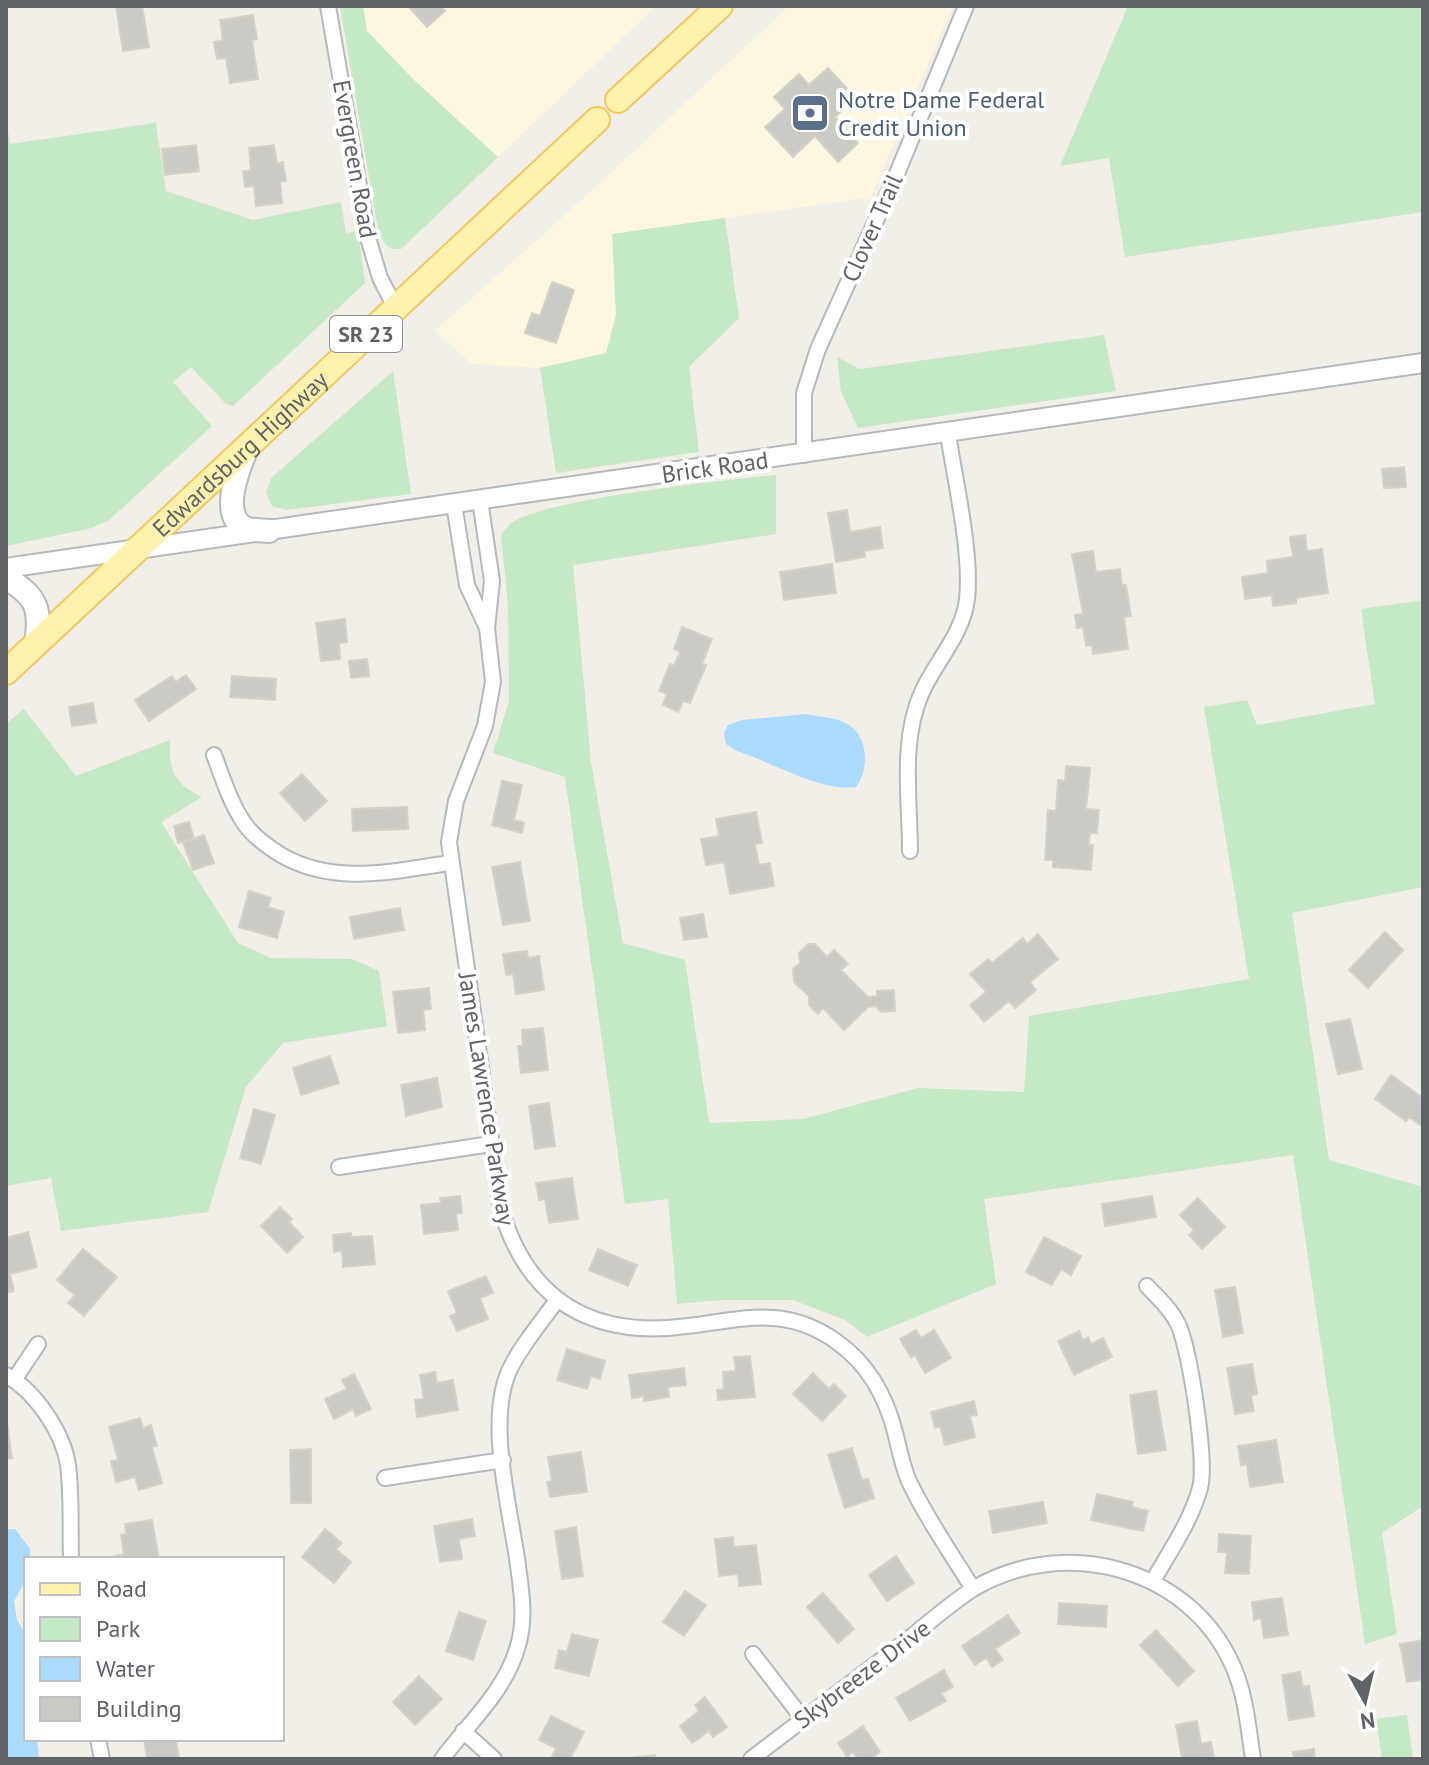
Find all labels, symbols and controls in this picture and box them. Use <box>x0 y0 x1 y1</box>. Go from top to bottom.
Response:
street label: Evergreen Road <box>326 78 384 240</box>
place label: Notre Dame Federal Credit Union <box>838 84 1044 143</box>
bank icon: Notre Dame Federal Credit Union <box>789 92 831 134</box>
street label: Clover Trail <box>834 169 910 287</box>
road number: SR 23 <box>330 316 402 352</box>
street label: Edwardsburg Highway <box>145 364 334 543</box>
street label: Brick Road <box>660 444 770 490</box>
street label: James Lawrence Parkway <box>452 969 522 1228</box>
legend <box>24 1557 284 1741</box>
text: Road <box>96 1573 147 1604</box>
text: Park <box>96 1613 141 1644</box>
street label: Skybreeze Drive <box>788 1613 936 1735</box>
text: Water <box>96 1653 155 1684</box>
north arrow <box>1325 1661 1405 1741</box>
text: Building <box>96 1693 182 1724</box>
text: N <box>1359 1706 1377 1736</box>

